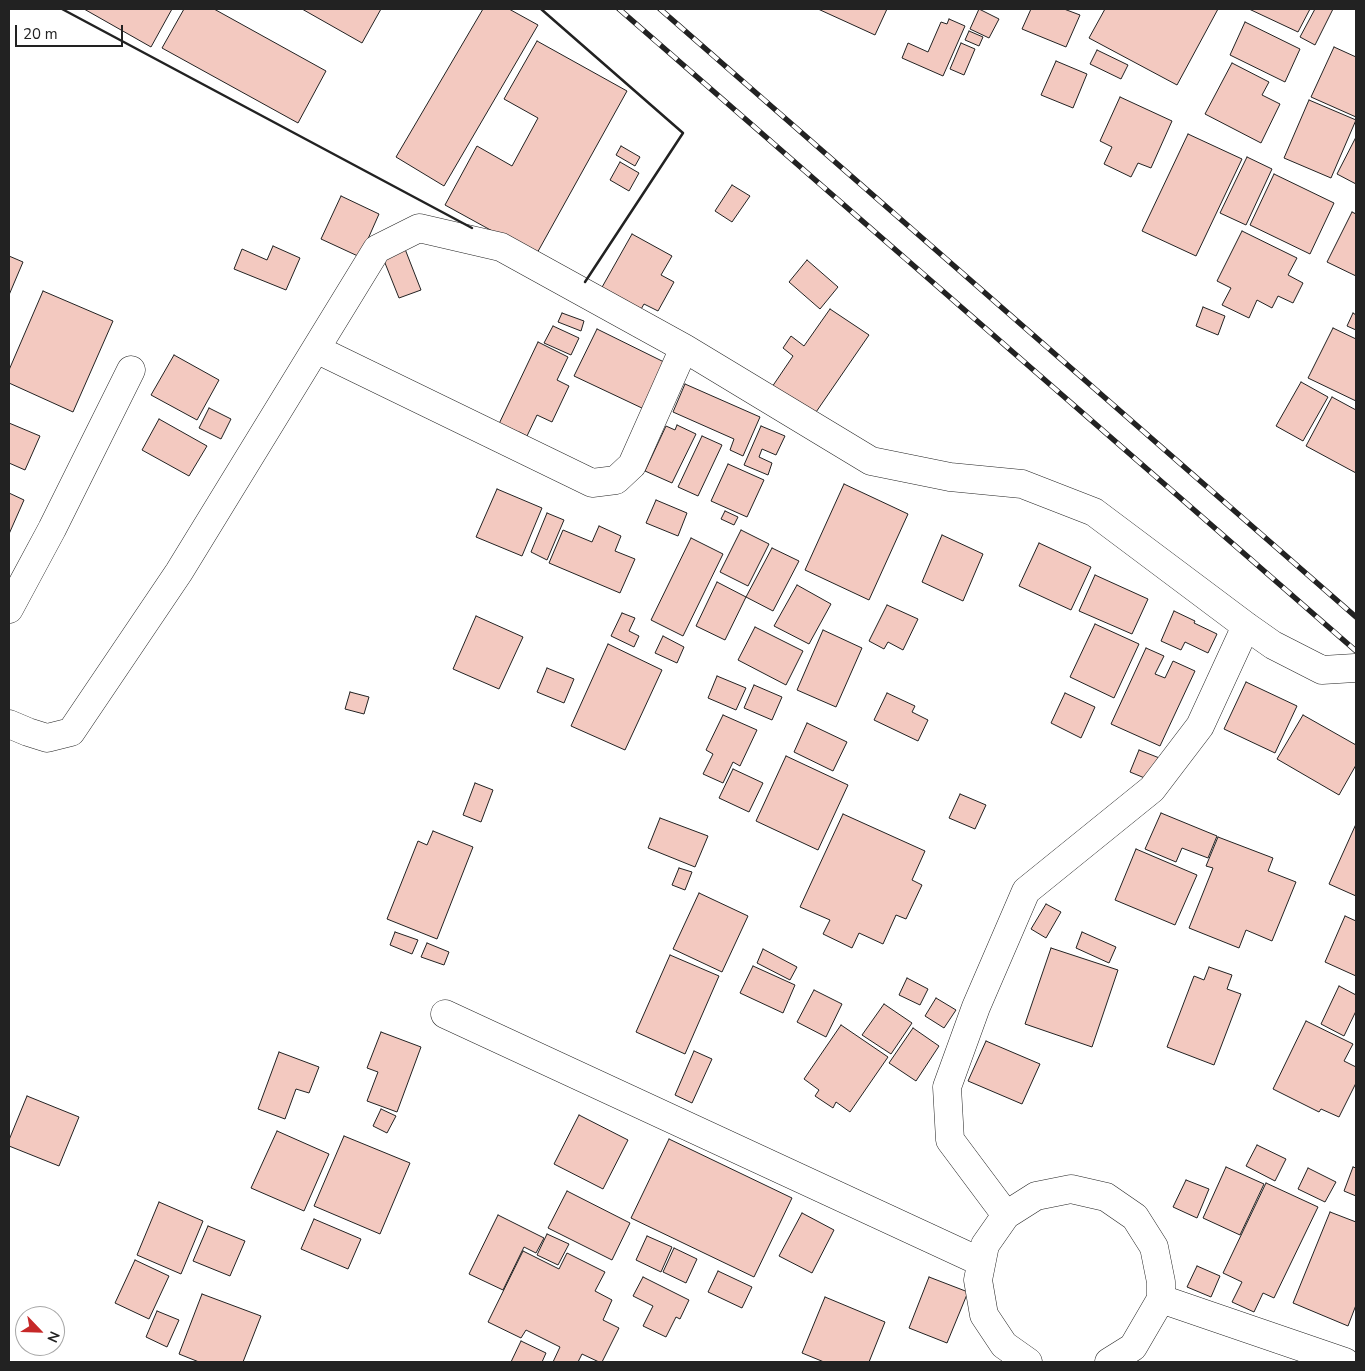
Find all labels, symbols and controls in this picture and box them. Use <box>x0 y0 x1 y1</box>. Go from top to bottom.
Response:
scale bar <box>18 15 125 47</box>
text: 20 m <box>23 24 58 44</box>
north arrow <box>15 1306 65 1356</box>
text: N <box>42 1328 64 1346</box>

